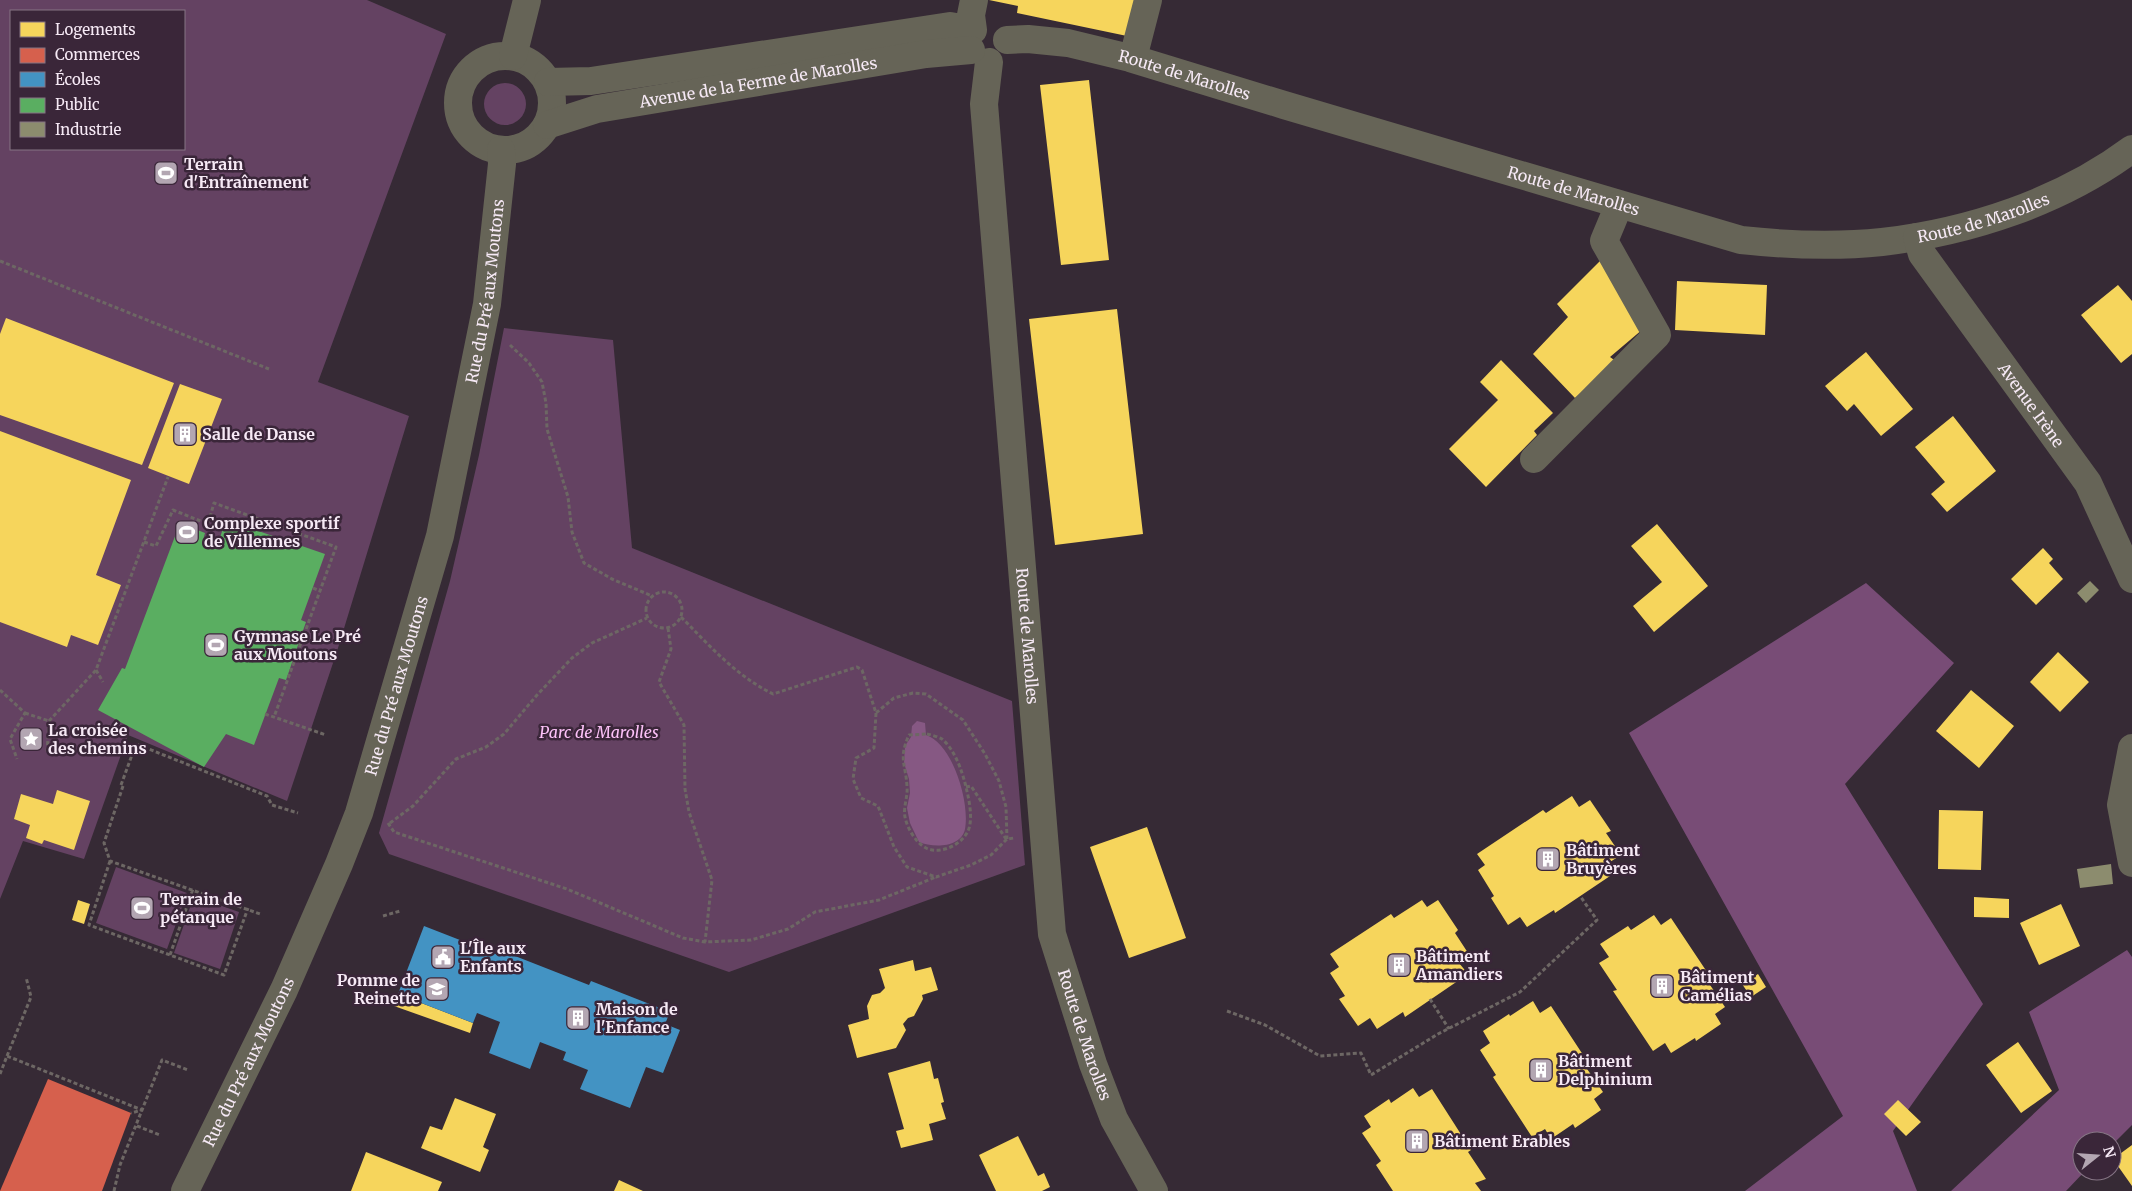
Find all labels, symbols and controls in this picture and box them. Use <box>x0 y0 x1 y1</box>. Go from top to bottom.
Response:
legend <box>10 10 185 150</box>
text: Logements <box>55 20 136 39</box>
text: Commerces <box>55 45 140 64</box>
street label: Route de Marolles <box>1116 46 1253 104</box>
street label: Avenue de la Ferme de Marolles <box>637 52 879 112</box>
text: Écoles <box>55 69 101 89</box>
text: Public <box>55 95 100 114</box>
text: Industrie <box>55 120 122 139</box>
place label: Terrain d'Entraînement <box>184 154 309 192</box>
sports icon: Terrain d'Entraînement <box>153 160 179 186</box>
street label: Route de Marolles <box>1505 162 1642 220</box>
street label: Route de Marolles <box>1915 188 2052 247</box>
street label: Rue du Pré aux Moutons <box>461 198 508 385</box>
street label: Avenue Irène <box>1993 358 2069 451</box>
building icon: Salle de Danse <box>172 421 198 447</box>
place label: Salle de Danse <box>202 424 315 444</box>
place label: Complexe sportif de Villennes <box>204 513 340 551</box>
sports icon: Complexe sportif de Villennes <box>174 519 200 545</box>
street label: Route de Marolles <box>1012 567 1043 705</box>
street label: Rue du Pré aux Moutons <box>361 593 432 778</box>
place label: Gymnase Le Pré aux Moutons <box>234 626 361 664</box>
sports icon: Gymnase Le Pré aux Moutons <box>203 632 229 658</box>
place label: La croisée des chemins <box>48 720 147 758</box>
park label: Parc de Marolles <box>539 722 659 742</box>
place icon: La croisée des chemins <box>18 726 44 752</box>
place label: Bâtiment Bruyères <box>1566 840 1641 878</box>
building icon: Bâtiment Bruyères <box>1535 846 1561 872</box>
place label: Terrain de pétanque <box>160 889 242 927</box>
sports icon: Terrain de pétanque <box>129 895 155 921</box>
place label: L'Île aux Enfants <box>460 938 526 976</box>
public building icon: L'Île aux Enfants <box>430 944 456 970</box>
place label: Bâtiment Amandiers <box>1415 946 1503 984</box>
building icon: Bâtiment Amandiers <box>1386 952 1412 978</box>
street label: Route de Marolles <box>1054 967 1116 1103</box>
place label: Bâtiment Camélias <box>1680 967 1755 1005</box>
place label: Pomme de Reinette <box>337 970 420 1008</box>
building icon: Bâtiment Camélias <box>1649 973 1675 999</box>
street label: Rue du Pré aux Moutons <box>199 974 298 1150</box>
school or university icon: Pomme de Reinette <box>424 976 450 1002</box>
place label: Maison de l'Enfance <box>596 999 678 1037</box>
building icon: Maison de l'Enfance <box>565 1005 591 1031</box>
place label: Bâtiment Delphinium <box>1558 1051 1652 1089</box>
building icon: Bâtiment Delphinium <box>1528 1057 1554 1083</box>
building icon: Bâtiment Erables <box>1404 1128 1430 1154</box>
place label: Bâtiment Erables <box>1434 1131 1570 1151</box>
north arrow <box>2072 1131 2122 1181</box>
text: N <box>2099 1144 2120 1160</box>

